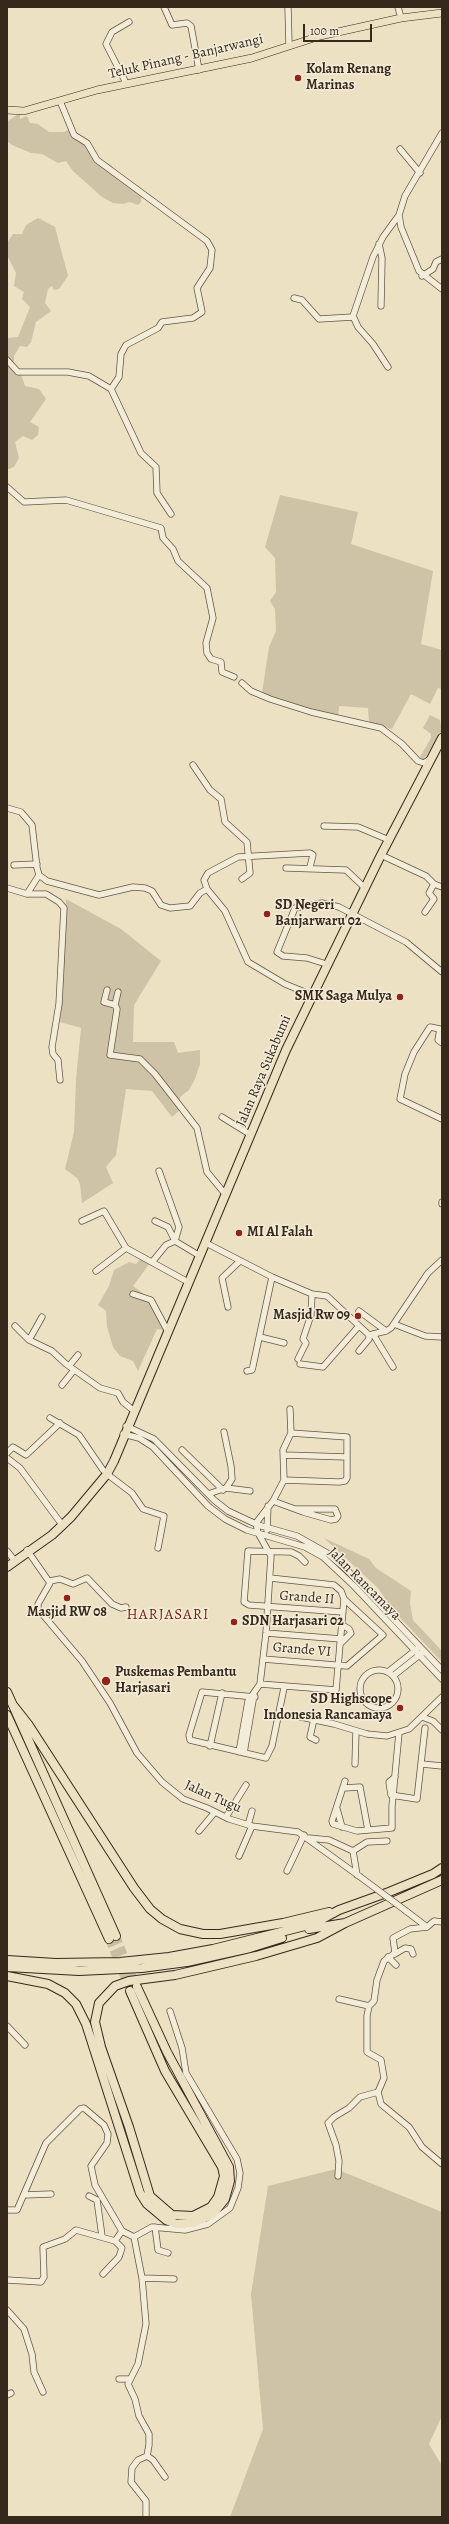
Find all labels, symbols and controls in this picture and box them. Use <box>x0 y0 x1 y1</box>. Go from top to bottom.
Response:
scale bar <box>305 16 374 42</box>
text: 100 m <box>310 23 339 39</box>
street label: Teluk Pinang - Banjarwangi <box>107 31 265 83</box>
place label: Kolam Renang Marinas <box>306 62 391 94</box>
marker: Kolam Renang Marinas <box>293 73 303 83</box>
place label: SD Negeri Banjarwaru 02 <box>275 898 361 930</box>
marker: SD Negeri Banjarwaru 02 <box>262 909 272 919</box>
place label: SMK Saga Mulya <box>295 989 392 1005</box>
marker: SMK Saga Mulya <box>395 992 405 1002</box>
street label: Jalan Raya Sukabumi <box>233 1013 295 1129</box>
place label: MI Al Falah <box>247 1225 313 1241</box>
marker: MI Al Falah <box>234 1228 244 1238</box>
place label: Masjid Rw 09 <box>273 1308 350 1324</box>
marker: Masjid Rw 09 <box>353 1311 363 1321</box>
street label: Jalan Rancamaya <box>324 1544 404 1624</box>
street label: Grande II <box>279 1588 335 1608</box>
marker: Masjid RW 08 <box>62 1593 72 1603</box>
place label: Masjid RW 08 <box>27 1605 107 1621</box>
district label: HARJASARI <box>127 1606 209 1624</box>
place label: SDN Harjasari 02 <box>242 1614 344 1630</box>
marker: SDN Harjasari 02 <box>229 1617 239 1627</box>
street label: Grande VI <box>272 1639 332 1661</box>
place label: Puskemas Pembantu Harjasari <box>115 1665 236 1698</box>
marker: Puskemas Pembantu Harjasari <box>100 1675 112 1687</box>
place label: SD Highscope Indonesia Rancamaya <box>264 1692 392 1724</box>
marker: SD Highscope Indonesia Rancamaya <box>395 1703 405 1713</box>
street label: Jalan Tugu <box>182 1777 244 1817</box>

